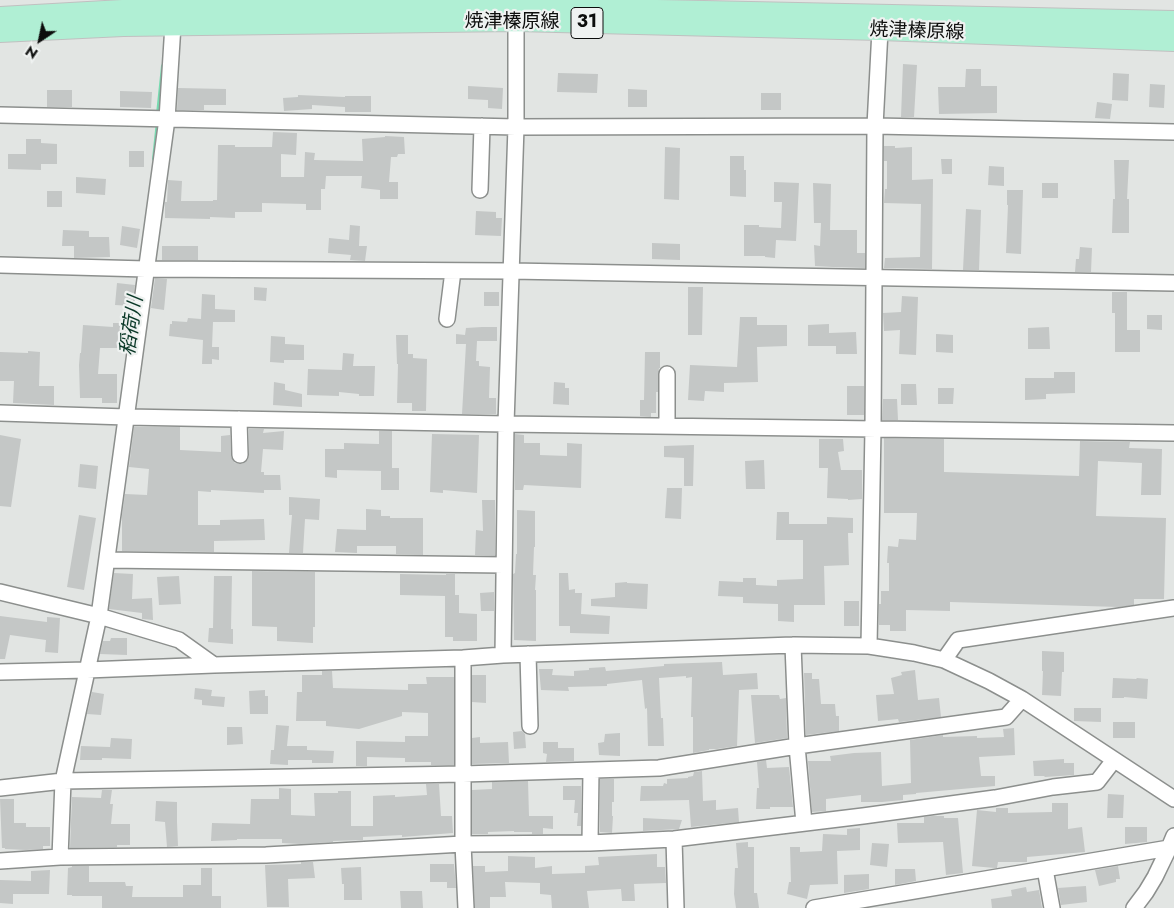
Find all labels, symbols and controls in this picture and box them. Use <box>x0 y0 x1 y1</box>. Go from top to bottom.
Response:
road number: 31 <box>571 7 603 38</box>
street label: 焼津榛原線 <box>465 11 559 33</box>
north arrow <box>15 15 65 65</box>
street label: 焼津榛原線 <box>869 19 965 45</box>
text: N <box>21 41 42 64</box>
water label: 稻荷川 <box>117 295 149 357</box>

